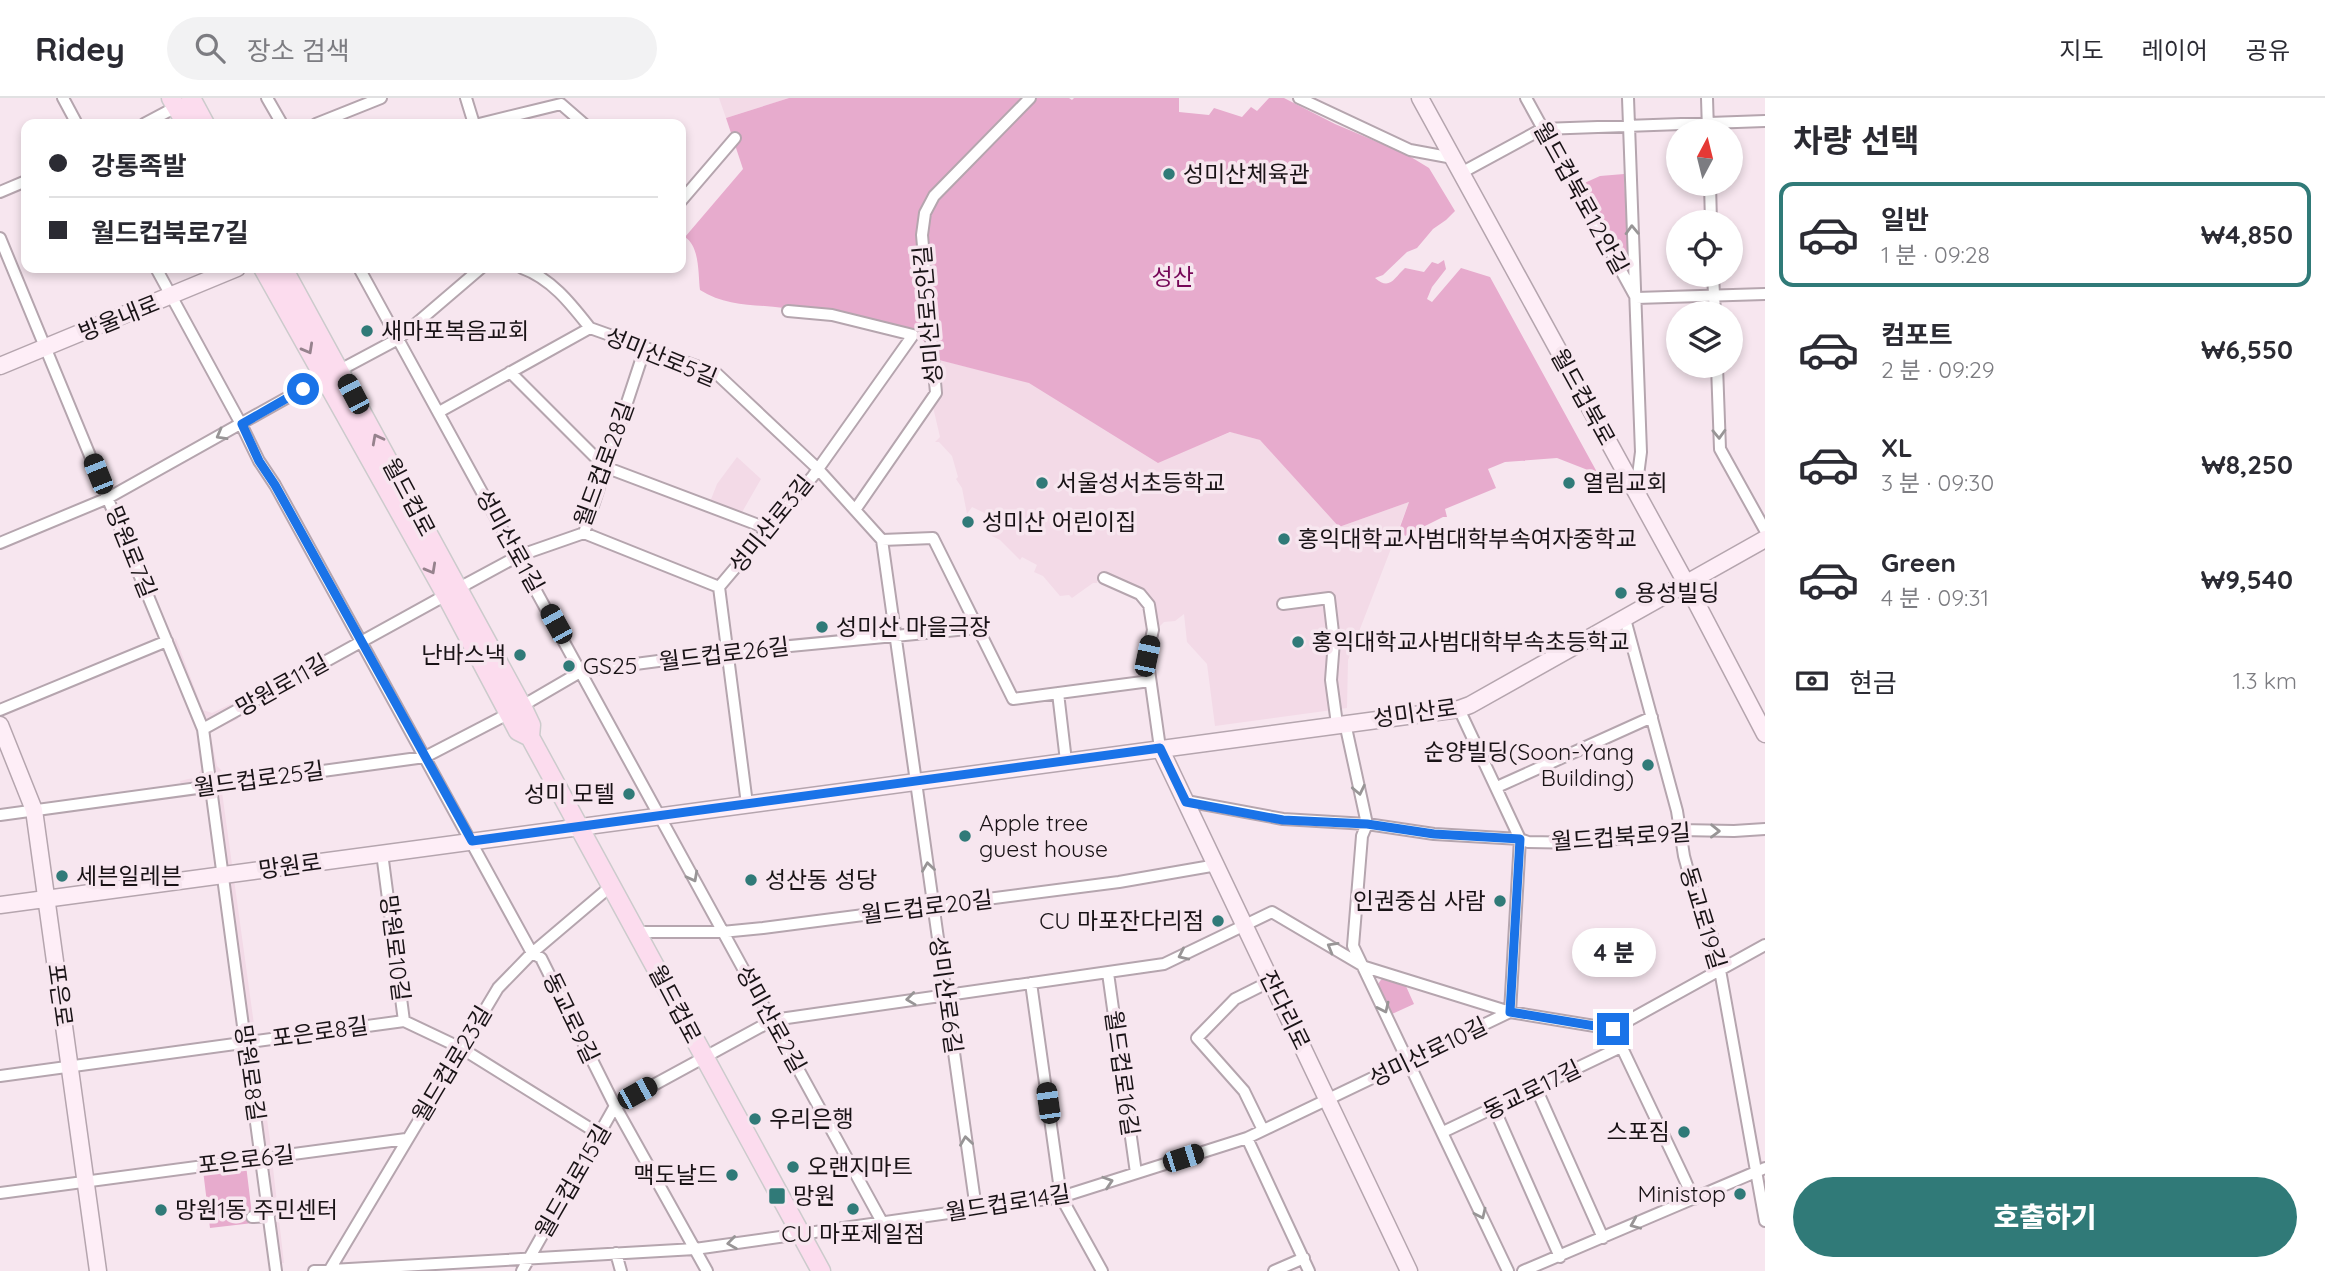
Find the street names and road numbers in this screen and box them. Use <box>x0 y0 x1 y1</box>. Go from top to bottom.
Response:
street label: 월드컵북로12안길 <box>1528 117 1635 279</box>
street label: 성미산로5안길 <box>907 244 948 386</box>
street label: 방울내로 <box>74 288 163 347</box>
street label: 성미산로5길 <box>601 321 721 392</box>
street label: 월드컵북로 <box>1545 343 1622 450</box>
street label: 월드컵로28길 <box>568 397 640 530</box>
street label: 월드컵로 <box>377 453 442 541</box>
street label: 성미산로3길 <box>722 469 819 579</box>
street label: 성미산로1길 <box>470 484 551 598</box>
street label: 망원로7길 <box>100 502 163 602</box>
street label: 월드컵로26길 <box>657 631 791 676</box>
street label: 망원로11길 <box>230 647 333 722</box>
street label: 성미산로 <box>1371 692 1459 733</box>
street label: 월드컵로25길 <box>192 755 326 802</box>
street label: 월드컵북로9길 <box>1550 817 1692 856</box>
street label: 망원로 <box>256 847 323 884</box>
street label: 동교로19길 <box>1674 863 1733 973</box>
street label: 월드컵로20길 <box>860 884 994 929</box>
street label: 망원로10길 <box>375 893 416 1003</box>
street label: 성미산로6길 <box>924 934 969 1055</box>
street label: 월드컵로 <box>643 960 708 1048</box>
street label: 성미산로2길 <box>730 960 813 1078</box>
street label: 포은로 <box>42 961 79 1028</box>
street label: 잔다리로 <box>1254 965 1317 1054</box>
street label: 동교로9길 <box>537 968 606 1068</box>
street label: 월드컵로23길 <box>406 1000 498 1127</box>
street label: 월드컵로16길 <box>1099 1008 1146 1138</box>
street label: 포은로8길 <box>270 1010 370 1053</box>
street label: 성미산로10길 <box>1364 1010 1492 1093</box>
street label: 망원로8길 <box>229 1023 272 1123</box>
street label: 동교로17길 <box>1478 1054 1585 1126</box>
street label: 월드컵로15길 <box>528 1119 617 1243</box>
street label: 포은로6길 <box>196 1139 296 1180</box>
street label: 월드컵로14길 <box>943 1178 1072 1227</box>

